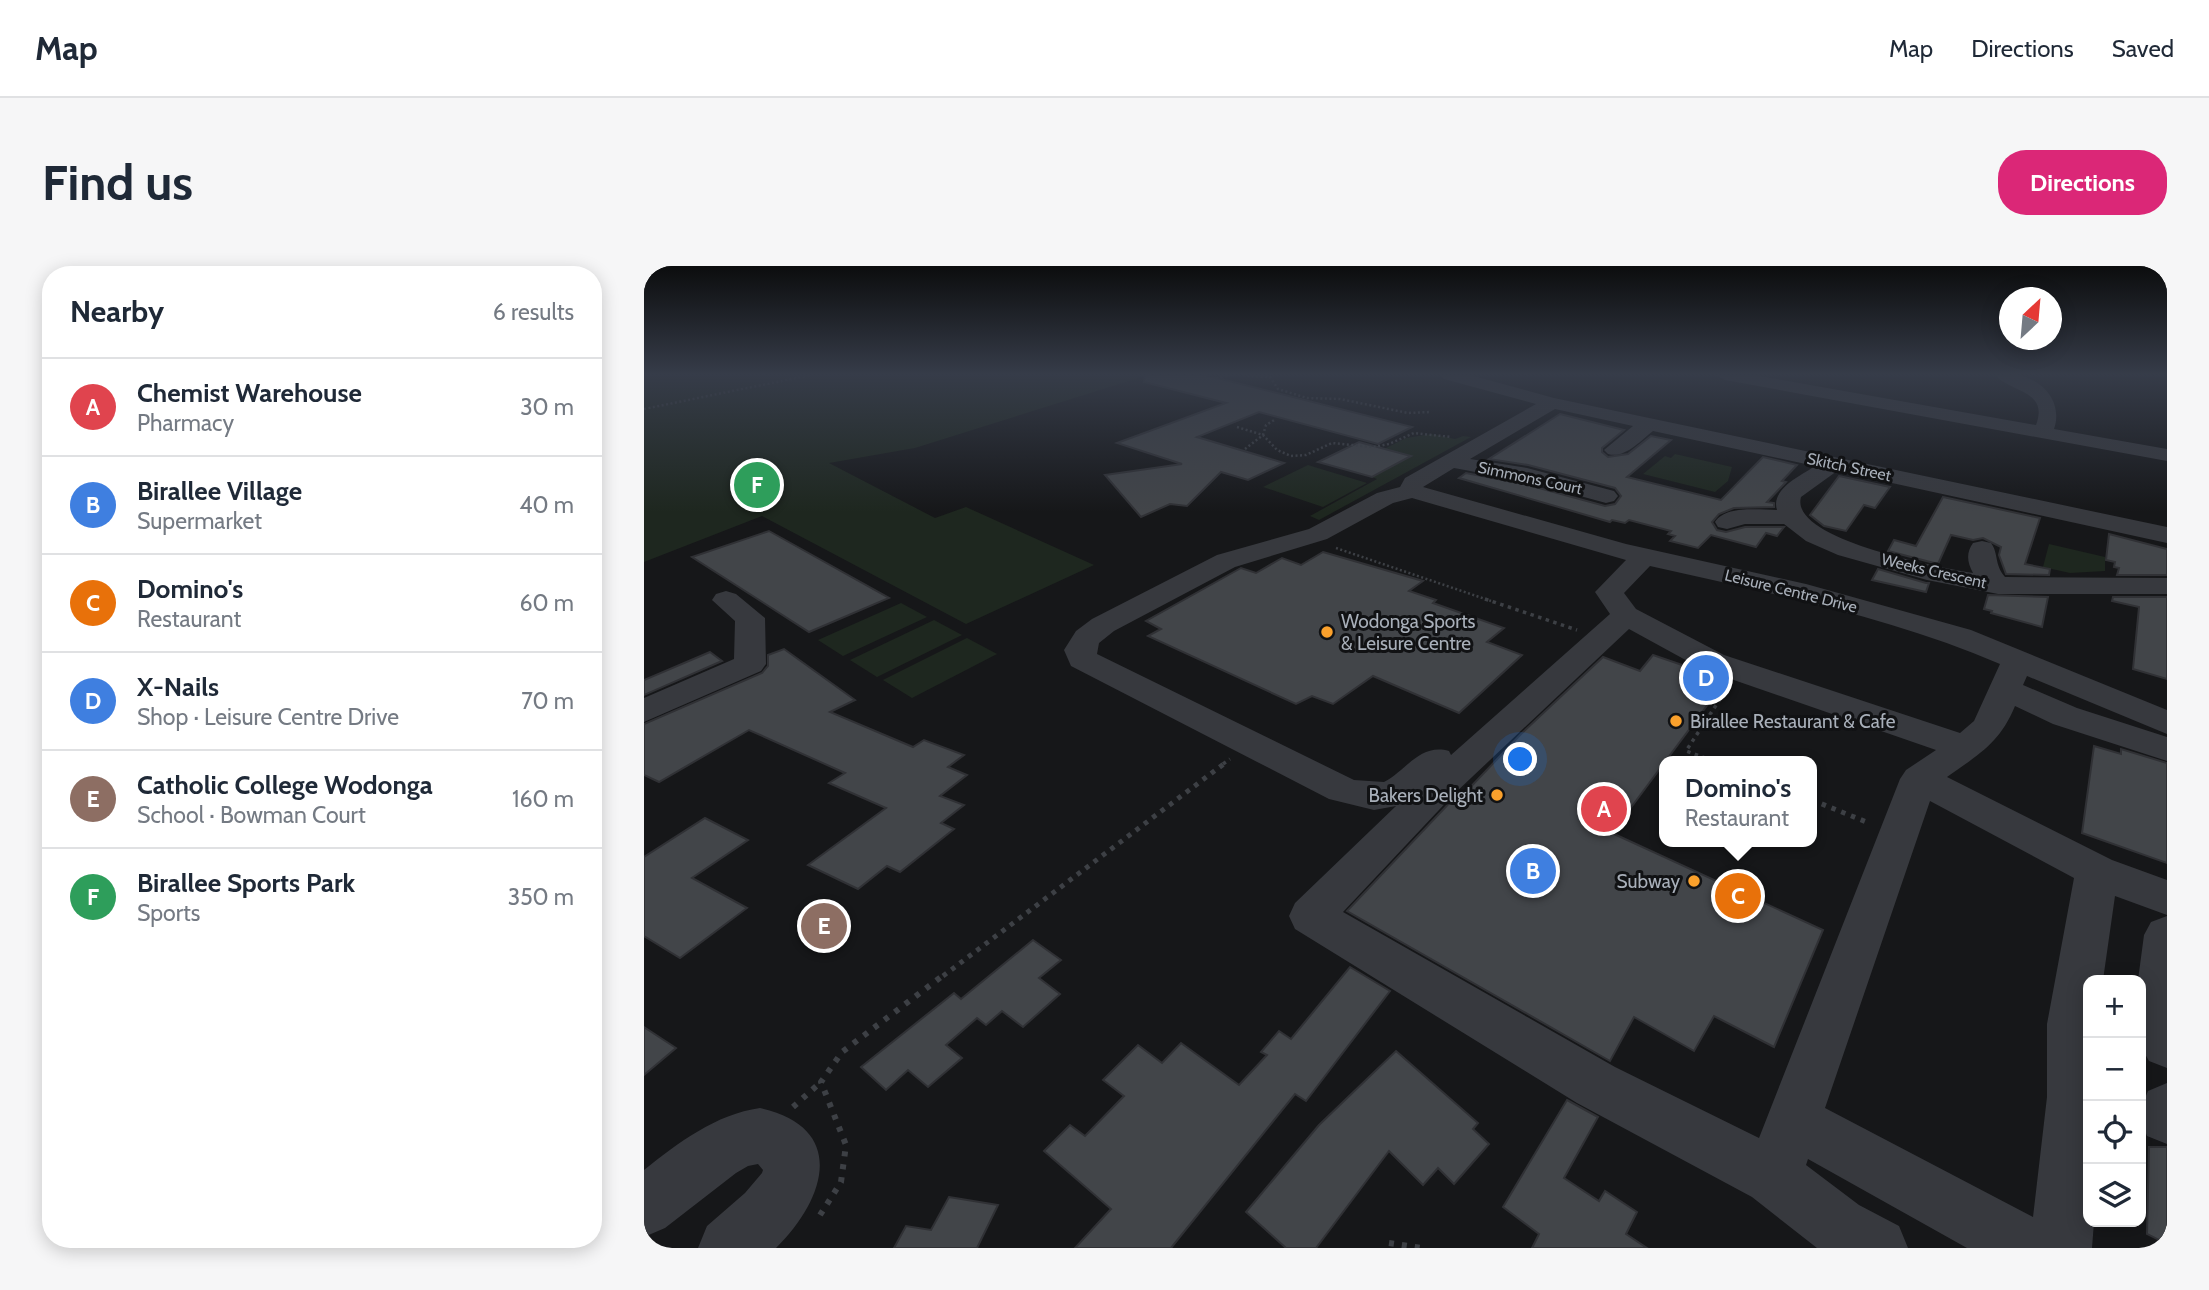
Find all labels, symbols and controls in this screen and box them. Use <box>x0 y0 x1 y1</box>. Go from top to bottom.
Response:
text: Map <box>35 28 98 68</box>
text: Map <box>1889 34 1933 63</box>
text: Directions <box>1971 34 2074 63</box>
text: Saved <box>2112 34 2174 63</box>
button: Directions <box>1998 150 2167 215</box>
text: Find us <box>42 153 193 212</box>
north arrow <box>1999 287 2062 350</box>
text: Nearby <box>70 293 164 330</box>
text: 6 results <box>493 298 574 326</box>
text: Chemist Warehouse <box>137 377 362 409</box>
text: A <box>86 393 100 421</box>
text: 30 m <box>520 393 574 421</box>
text: Pharmacy <box>137 409 234 437</box>
street label: Skitch Street <box>1805 449 1894 485</box>
street label: Simmons Court <box>1476 458 1584 498</box>
pin: F <box>734 459 780 511</box>
text: Birallee Village <box>137 475 302 507</box>
text: B <box>86 491 100 519</box>
text: 40 m <box>519 491 574 519</box>
text: Supermarket <box>137 507 262 535</box>
street label: Weeks Crescent <box>1880 550 1989 592</box>
street label: Leisure Centre Drive <box>1723 565 1859 617</box>
text: Domino's <box>137 573 243 605</box>
text: C <box>86 589 100 617</box>
text: 60 m <box>520 589 574 617</box>
text: Restaurant <box>137 605 241 633</box>
place label: Wodonga Sports & Leisure Centre <box>1341 610 1476 655</box>
marker: Wodonga Sports & Leisure Centre <box>1319 624 1335 640</box>
pin: D <box>1683 652 1729 704</box>
text: X-Nails <box>137 671 219 703</box>
text: D <box>85 687 101 715</box>
text: 70 m <box>521 687 574 715</box>
text: Shop · Leisure Centre Drive <box>137 703 399 731</box>
place label: Birallee Restaurant & Cafe <box>1690 710 1896 733</box>
marker: Birallee Restaurant & Cafe <box>1668 713 1684 729</box>
your location <box>1503 742 1537 776</box>
popup <box>1659 756 1817 847</box>
text: Catholic College Wodonga <box>137 769 433 801</box>
text: Domino's <box>1685 772 1791 804</box>
pin: A <box>1581 783 1627 835</box>
place label: Bakers Delight <box>1369 784 1484 807</box>
text: E <box>86 785 100 813</box>
text: 160 m <box>512 785 574 813</box>
marker: Bakers Delight <box>1489 787 1505 803</box>
text: School · Bowman Court <box>137 801 366 829</box>
text: Restaurant <box>1685 804 1789 832</box>
pin: B <box>1510 845 1556 897</box>
text: Birallee Sports Park <box>137 867 355 899</box>
place label: Subway <box>1617 870 1680 893</box>
pin: C <box>1715 870 1761 922</box>
marker: Subway <box>1686 873 1702 889</box>
text: F <box>87 883 99 911</box>
text: 350 m <box>508 883 574 911</box>
text: Sports <box>137 899 200 927</box>
pin: E <box>801 900 847 952</box>
map controls <box>2083 975 2146 1227</box>
button: + <box>2083 975 2146 1038</box>
button: − <box>2083 1038 2146 1101</box>
button: locate <box>2083 1101 2146 1164</box>
button: layers <box>2083 1164 2146 1227</box>

